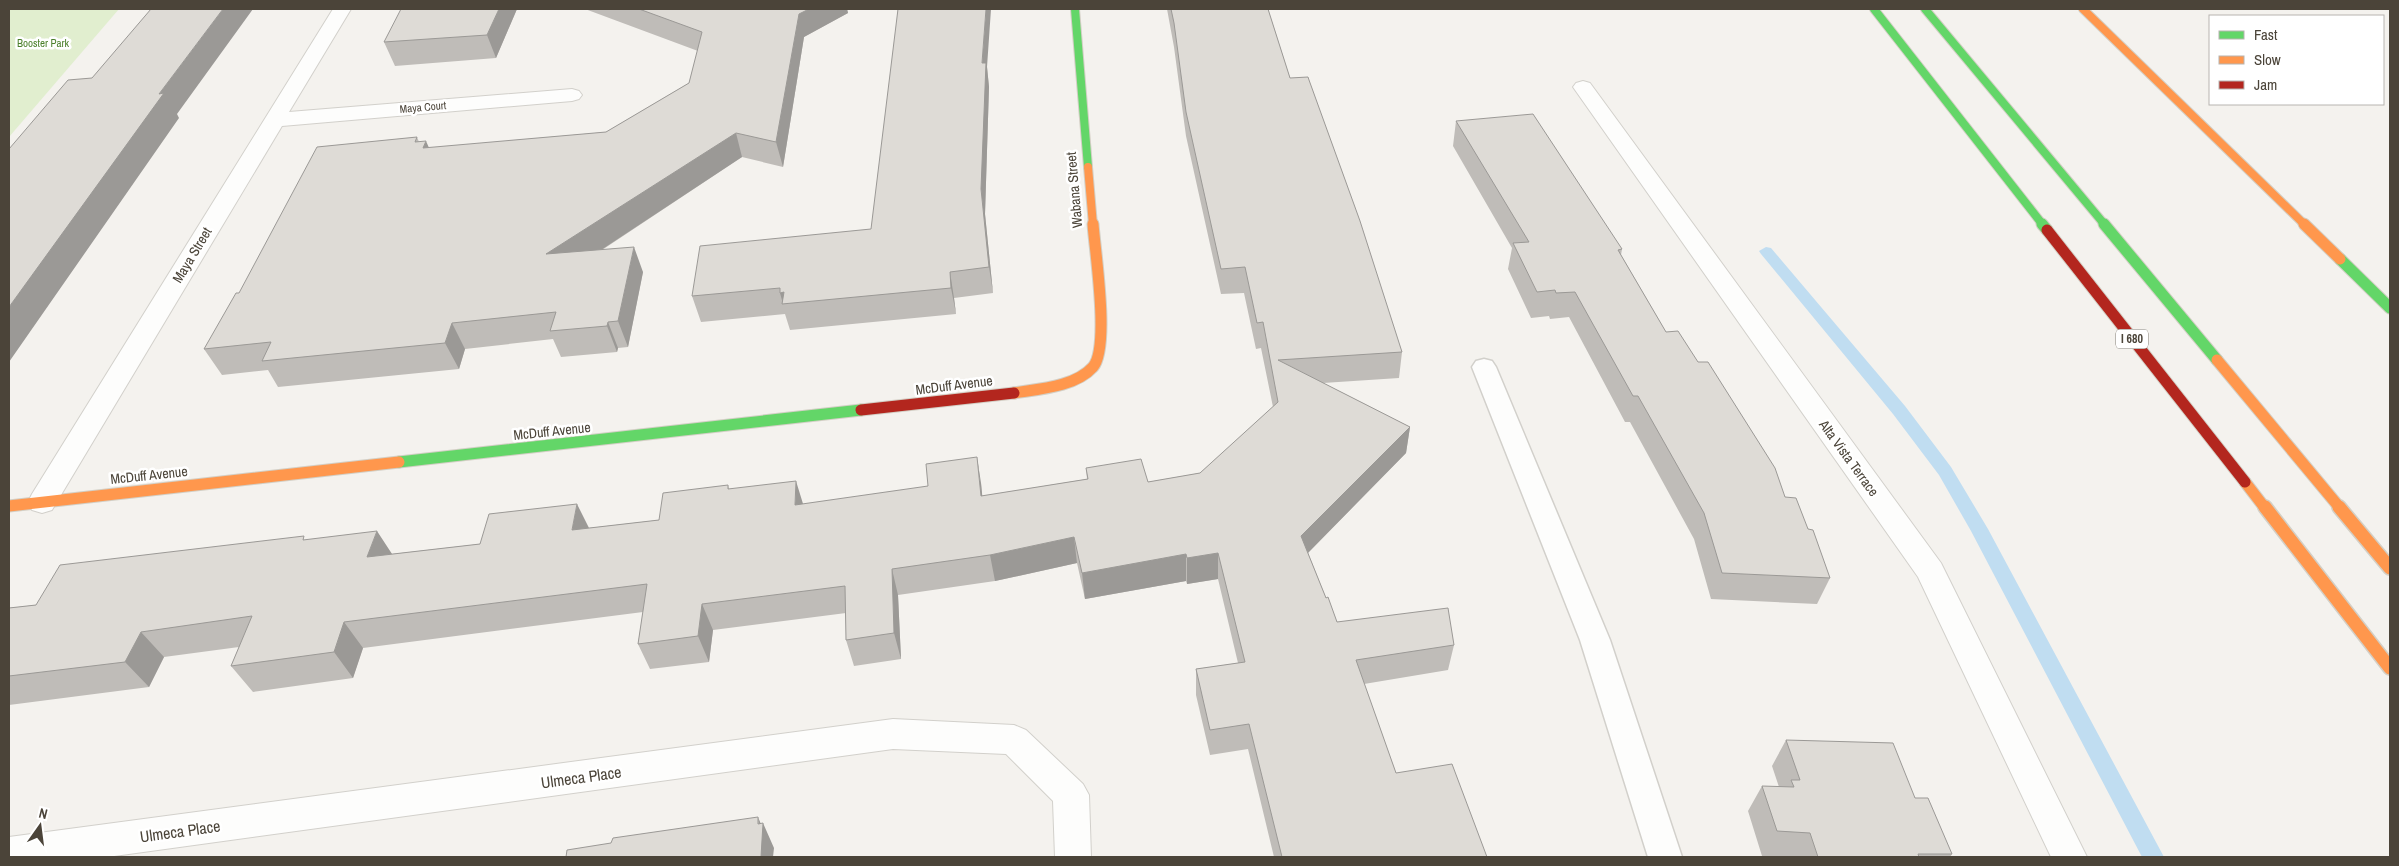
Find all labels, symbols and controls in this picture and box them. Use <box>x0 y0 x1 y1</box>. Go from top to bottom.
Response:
legend <box>2209 15 2384 105</box>
text: Fast <box>2254 24 2278 45</box>
park label: Booster Park <box>17 36 70 50</box>
text: Slow <box>2254 49 2281 70</box>
text: Jam <box>2254 74 2277 95</box>
street label: Maya Court <box>399 98 447 116</box>
street label: Wabana Street <box>1062 151 1086 229</box>
street label: Maya Street <box>168 224 216 286</box>
road number: I 680 <box>2116 329 2148 348</box>
street label: McDuff Avenue <box>914 371 994 399</box>
street label: Alta Vista Terrace <box>1815 415 1883 500</box>
street label: McDuff Avenue <box>513 418 591 444</box>
street label: McDuff Avenue <box>110 462 188 488</box>
street label: Ulmeca Place <box>539 760 623 794</box>
north arrow <box>15 801 65 851</box>
text: N <box>37 804 49 823</box>
street label: Ulmeca Place <box>138 814 222 848</box>

